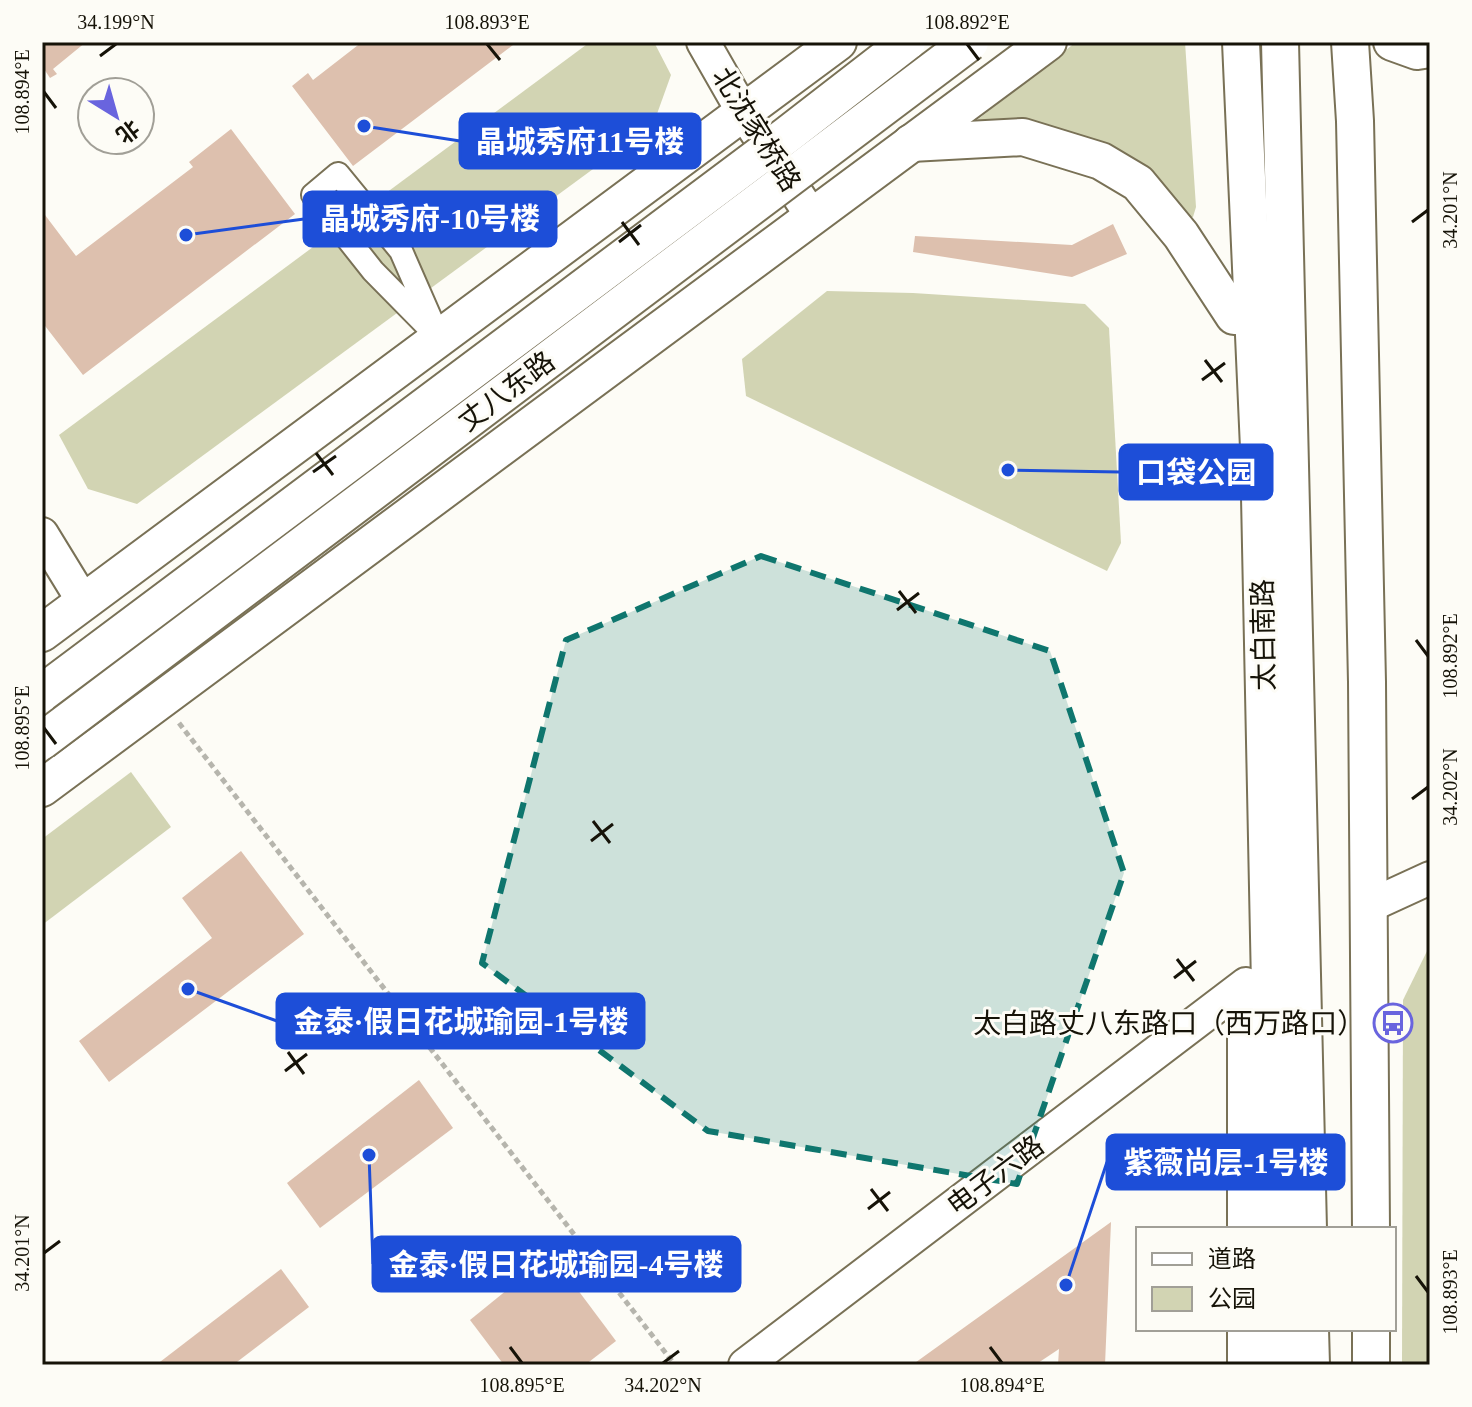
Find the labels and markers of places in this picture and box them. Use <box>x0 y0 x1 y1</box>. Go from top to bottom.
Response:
callout: 晶城秀府11号楼 <box>460 114 700 168</box>
callout: 晶城秀府-10号楼 <box>304 192 556 246</box>
callout: 口袋公园 <box>1120 445 1272 499</box>
callout: 金泰·假日花城瑜园-1号楼 <box>277 994 644 1048</box>
bus stop icon: 太白路丈八东路口（西万路口） <box>1372 1002 1414 1044</box>
place label: 太白路丈八东路口（西万路口） <box>973 1008 1365 1039</box>
callout: 紫薇尚层-1号楼 <box>1107 1135 1344 1189</box>
callout: 金泰·假日花城瑜园-4号楼 <box>373 1237 740 1291</box>

